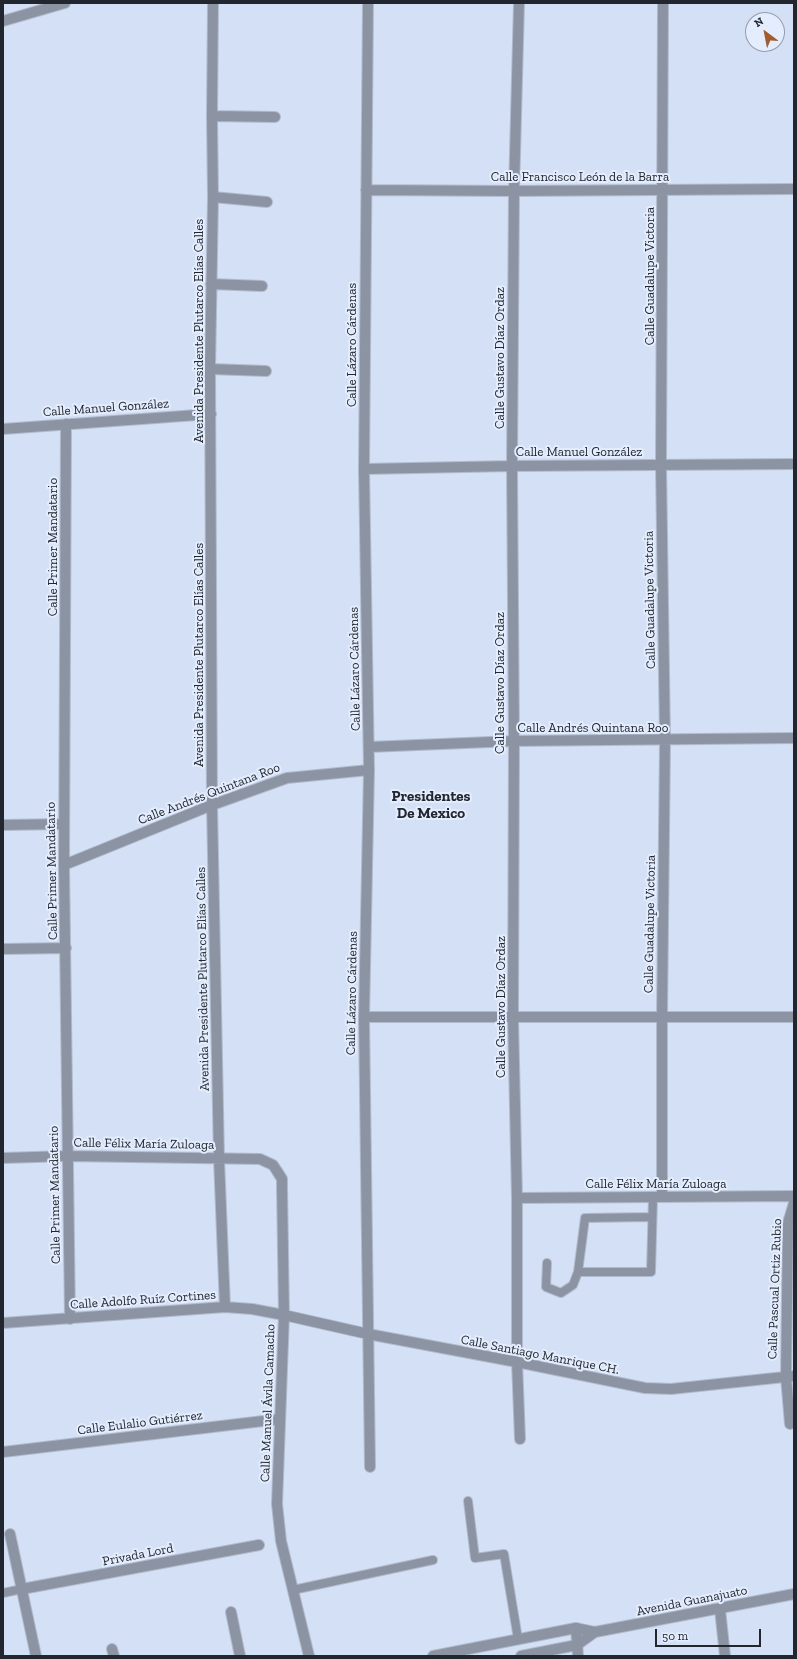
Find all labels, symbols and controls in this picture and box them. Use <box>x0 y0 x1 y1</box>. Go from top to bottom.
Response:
north arrow <box>745 12 785 52</box>
text: N <box>752 15 766 30</box>
street label: Calle Francisco León de la Barra <box>491 169 669 185</box>
street label: Calle Guadalupe Victoria <box>642 207 658 345</box>
street label: Avenida Presidente Plutarco Elías Calles <box>191 219 207 443</box>
street label: Calle Lázaro Cárdenas <box>344 283 360 407</box>
street label: Calle Gustavo Díaz Ordaz <box>492 287 508 429</box>
street label: Calle Manuel González <box>42 396 170 420</box>
street label: Calle Manuel González <box>516 444 642 460</box>
street label: Calle Primer Mandatario <box>45 478 61 616</box>
street label: Calle Guadalupe Victoria <box>641 531 659 669</box>
street label: Avenida Presidente Plutarco Elías Calles <box>191 543 207 767</box>
street label: Calle Lázaro Cárdenas <box>346 607 364 731</box>
street label: Calle Gustavo Díaz Ordaz <box>492 612 508 754</box>
street label: Calle Andrés Quintana Roo <box>518 720 668 736</box>
street label: Calle Andrés Quintana Roo <box>136 760 282 828</box>
district label: Presidentes De Mexico <box>392 788 470 823</box>
street label: Calle Primer Mandatario <box>43 802 61 940</box>
street label: Calle Guadalupe Victoria <box>641 855 659 993</box>
street label: Avenida Presidente Plutarco Elías Calles <box>193 867 213 1091</box>
street label: Calle Lázaro Cárdenas <box>343 931 361 1055</box>
street label: Calle Gustavo Díaz Ordaz <box>493 936 509 1078</box>
street label: Calle Primer Mandatario <box>46 1126 64 1264</box>
street label: Calle Félix María Zuloaga <box>73 1135 215 1153</box>
street label: Calle Félix María Zuloaga <box>586 1176 726 1192</box>
street label: Calle Pascual Ortiz Rubio <box>765 1218 785 1360</box>
street label: Calle Adolfo Ruíz Cortines <box>70 1287 216 1313</box>
street label: Calle Manuel Ávila Camacho <box>257 1324 279 1482</box>
street label: Calle Santiago Manrique CH. <box>459 1332 621 1378</box>
street label: Calle Eulalio Gutiérrez <box>77 1408 203 1438</box>
street label: Privada Lord <box>101 1540 175 1570</box>
street label: Avenida Guanajuato <box>635 1583 749 1619</box>
scale bar <box>657 1621 763 1647</box>
text: 50 m <box>662 1629 688 1643</box>

